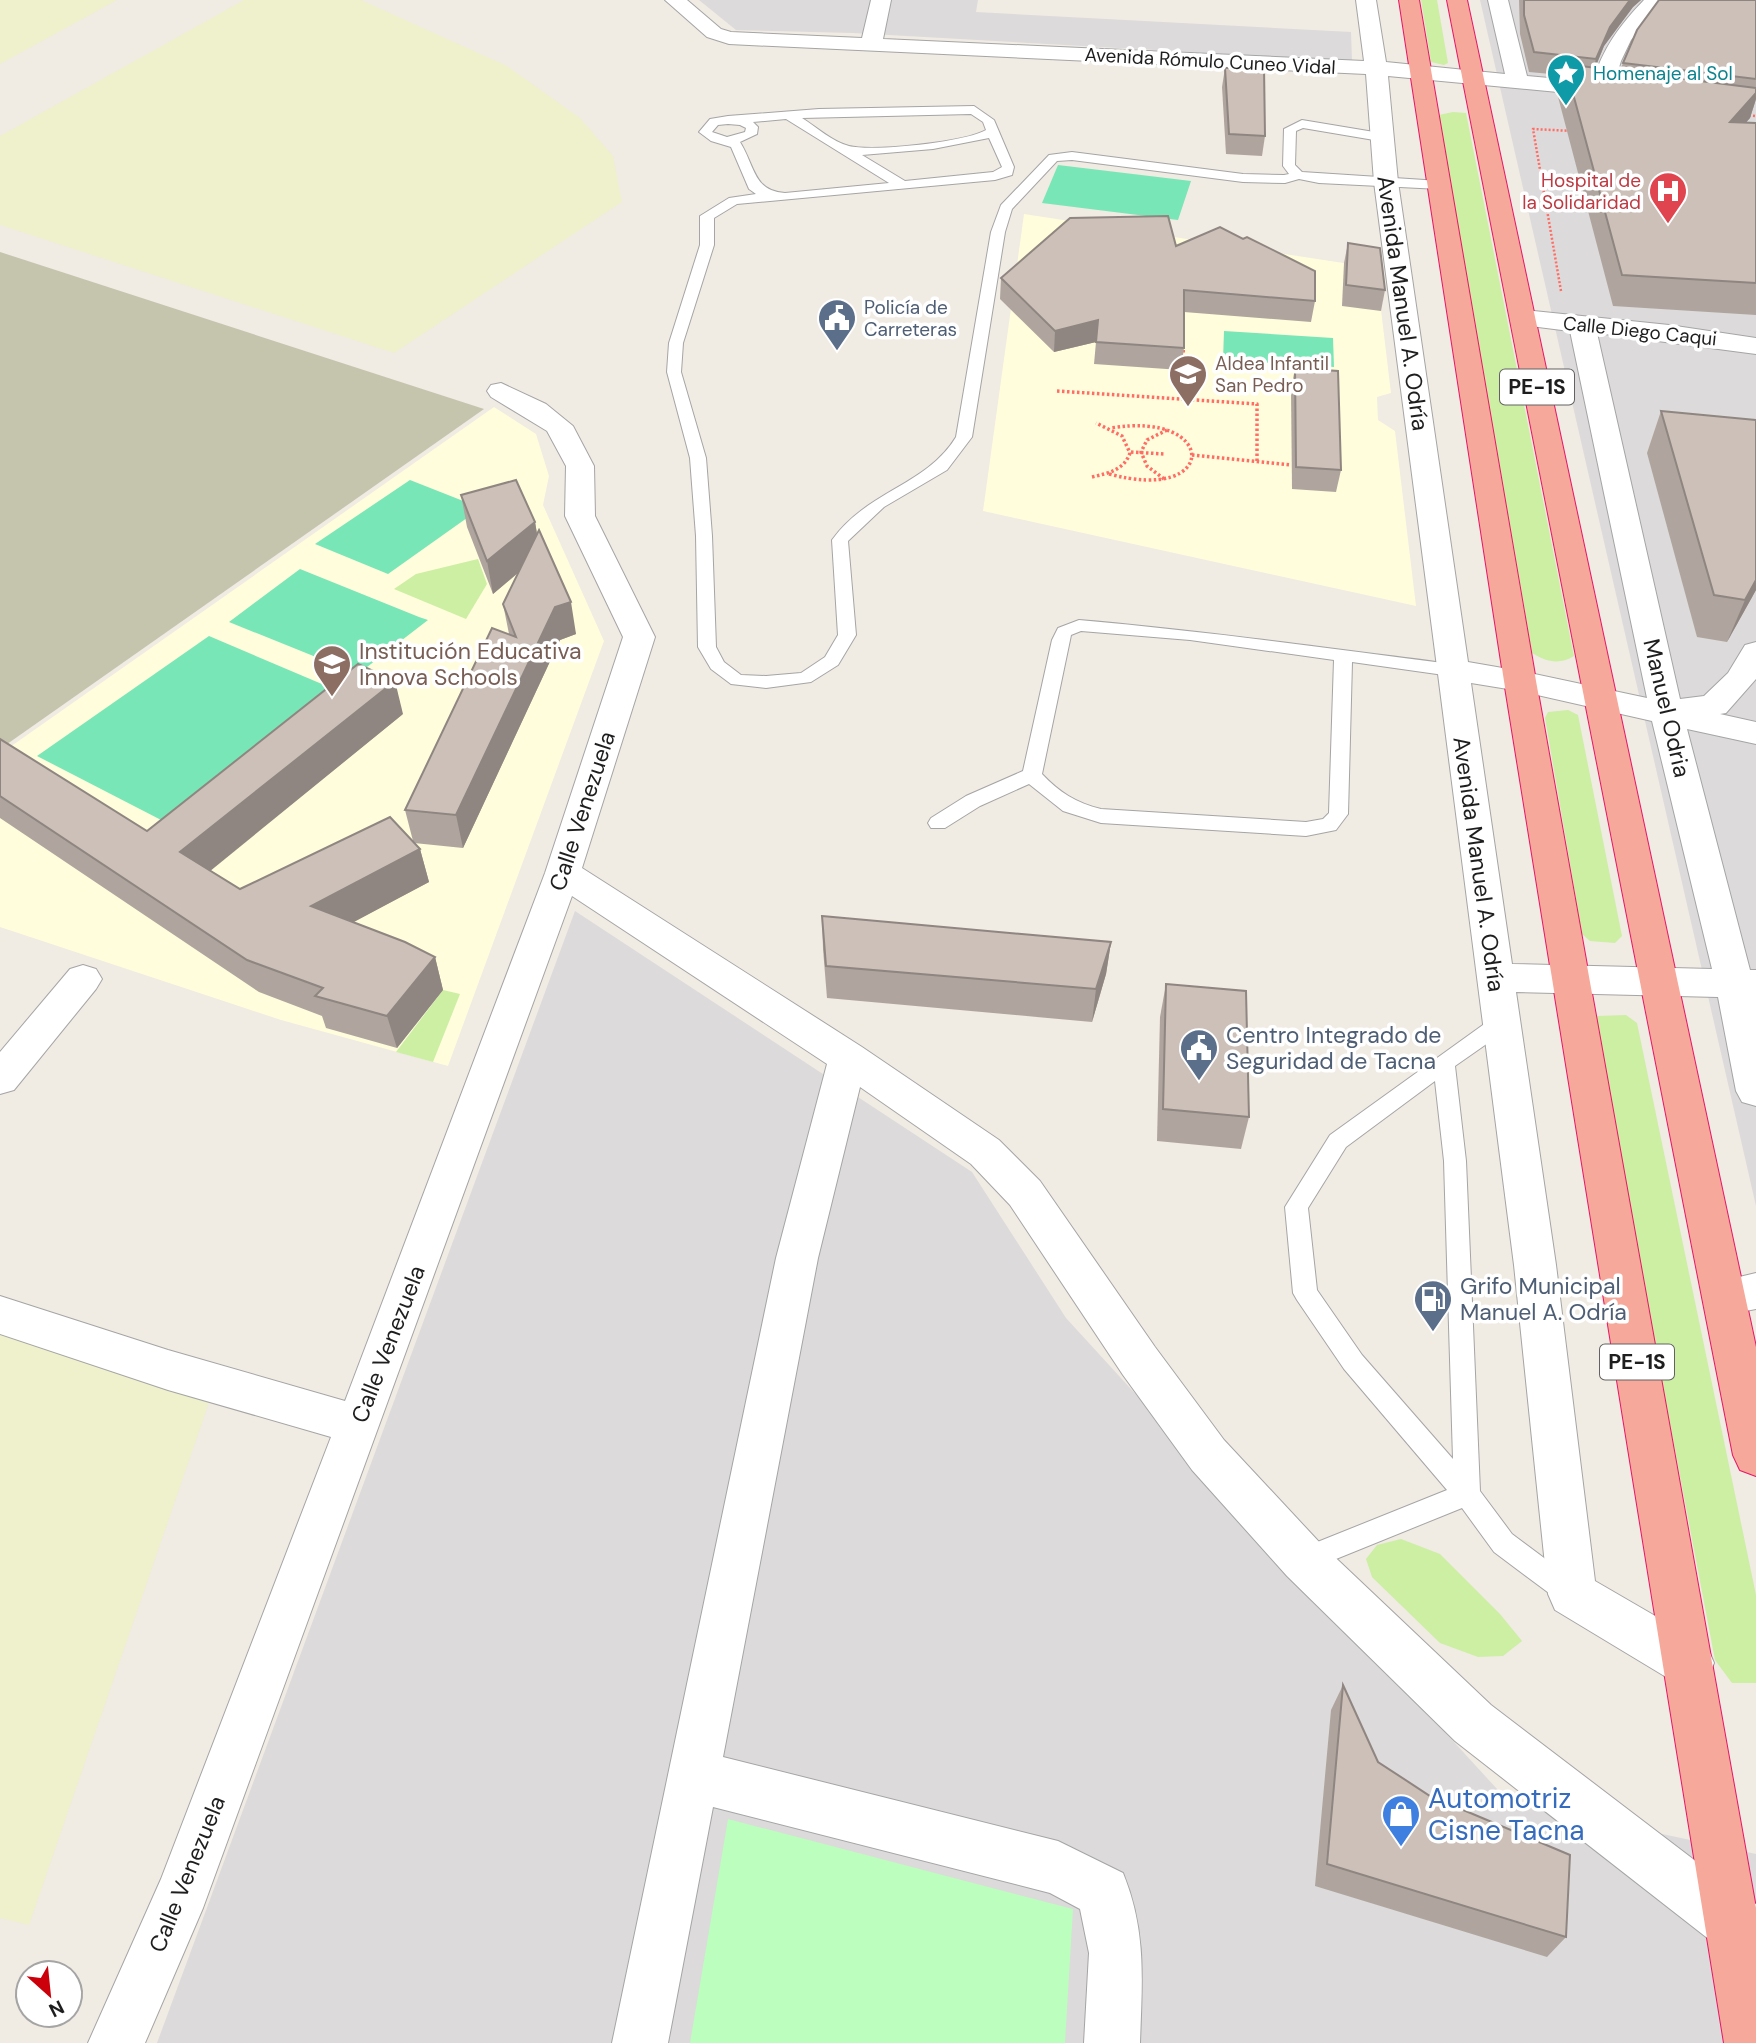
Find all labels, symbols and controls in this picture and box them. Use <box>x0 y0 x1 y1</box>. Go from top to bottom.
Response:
street label: Avenida Rómulo Cuneo Vidal <box>1084 42 1336 80</box>
place icon: Homenaje al Sol <box>1545 52 1587 107</box>
place label: Homenaje al Sol <box>1593 61 1733 86</box>
place label: Hospital de la Solidaridad <box>1522 168 1641 215</box>
hospital icon: Hospital de la Solidaridad <box>1647 170 1689 225</box>
street label: Avenida Manuel A. Odría <box>1370 173 1436 433</box>
place label: Policía de Carreteras <box>864 295 957 342</box>
public building icon: Policía de Carreteras <box>816 297 858 352</box>
street label: Calle Diego Caqui <box>1562 310 1718 352</box>
place label: Aldea Infantil San Pedro <box>1215 351 1329 398</box>
school or university icon: Aldea Infantil San Pedro <box>1167 353 1209 408</box>
road number: PE-1S <box>1500 370 1574 404</box>
place label: Institución Educativa Innova Schools <box>359 636 582 692</box>
street label: Manuel Odria <box>1636 636 1698 780</box>
school or university icon: Institución Educativa Innova Schools <box>311 643 353 698</box>
street label: Calle Venezuela <box>542 727 622 895</box>
street label: Avenida Manuel A. Odría <box>1446 734 1512 994</box>
place label: Centro Integrado de Seguridad de Tacna <box>1226 1020 1441 1076</box>
public building icon: Centro Integrado de Seguridad de Tacna <box>1178 1027 1220 1082</box>
street label: Calle Venezuela <box>344 1261 432 1427</box>
place label: Grifo Municipal Manuel A. Odría <box>1460 1271 1627 1327</box>
fuel station icon: Grifo Municipal Manuel A. Odría <box>1412 1278 1454 1333</box>
road number: PE-1S <box>1600 1344 1674 1380</box>
place label: Automotriz Cisne Tacna <box>1428 1780 1584 1849</box>
street label: Calle Venezuela <box>142 1791 232 1957</box>
shop icon: Automotriz Cisne Tacna <box>1380 1793 1422 1848</box>
north arrow <box>14 1959 84 2029</box>
text: N <box>45 1994 68 2023</box>

